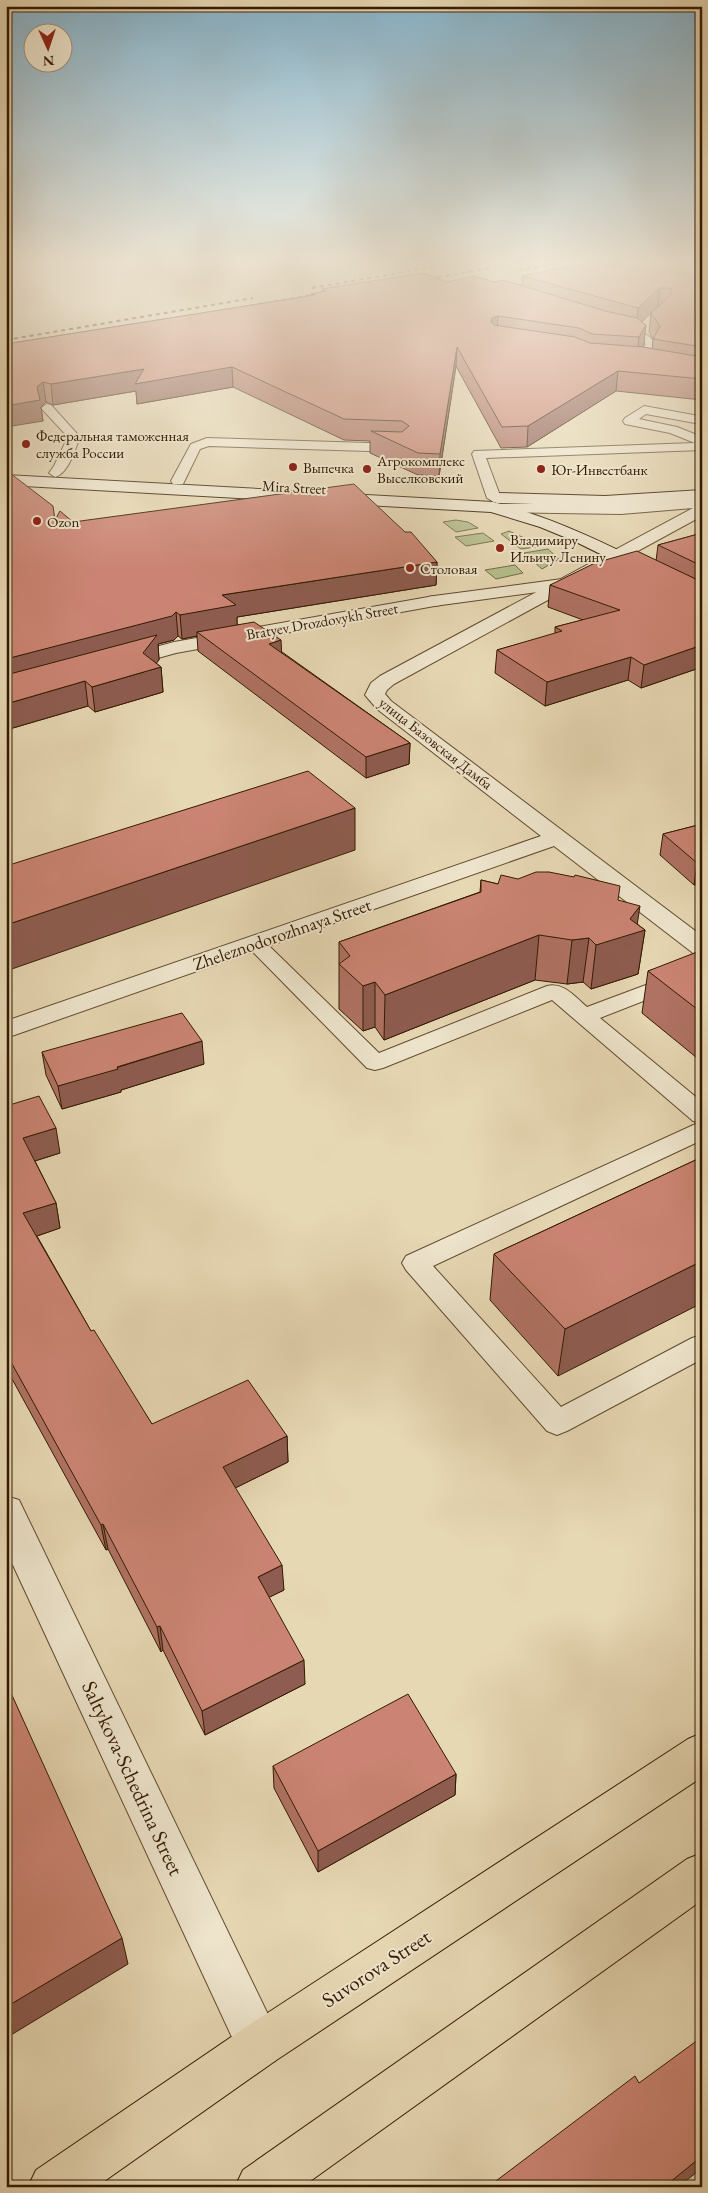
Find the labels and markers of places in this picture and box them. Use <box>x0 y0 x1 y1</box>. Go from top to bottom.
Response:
place label: Федеральная таможенная служба России <box>36 426 189 462</box>
marker: Федеральная таможенная служба России <box>20 438 32 450</box>
place label: Агрокомплекс Выселковский <box>376 451 465 487</box>
place label: Выпечка <box>303 458 354 477</box>
place label: Юг-Инвестбанк <box>551 460 648 479</box>
marker: Выпечка <box>287 461 299 473</box>
marker: Агрокомплекс Выселковский <box>361 463 373 475</box>
marker: Юг-Инвестбанк <box>535 463 547 475</box>
place label: Ozon <box>47 512 80 531</box>
marker: Ozon <box>31 515 43 527</box>
place label: Владимиру Ильичу Ленину <box>510 530 606 566</box>
marker: Владимиру Ильичу Ленину <box>494 542 506 554</box>
place label: Столовая <box>420 559 478 578</box>
marker: Столовая <box>404 562 416 574</box>

